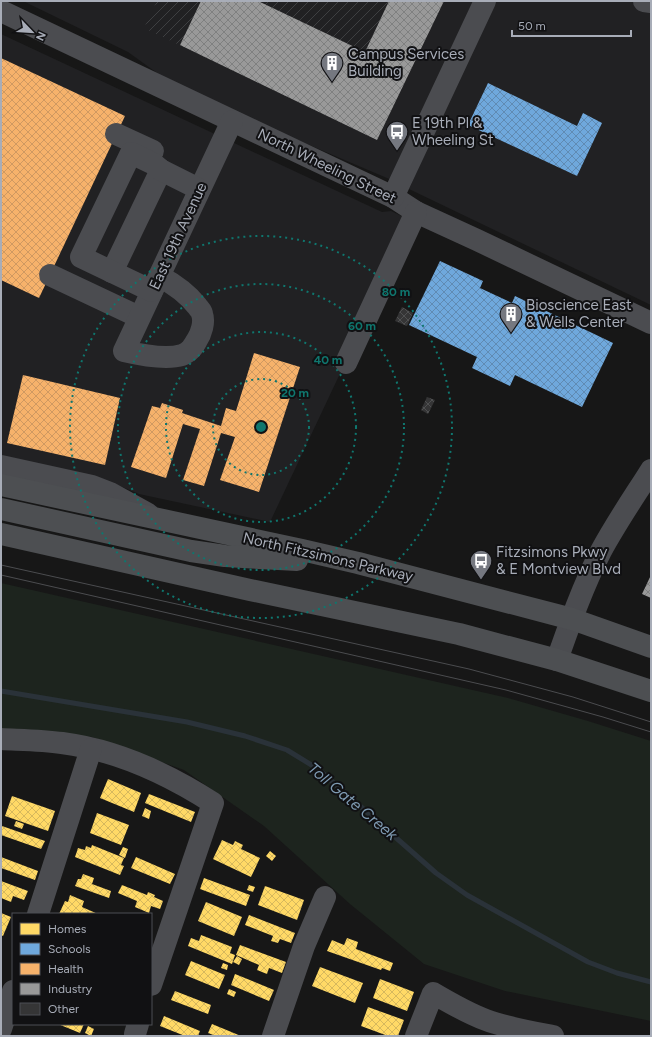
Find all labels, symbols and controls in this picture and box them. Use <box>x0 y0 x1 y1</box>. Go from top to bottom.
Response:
north arrow <box>12 12 52 52</box>
scale bar <box>512 12 631 38</box>
text: 50 m <box>518 19 546 33</box>
text: N <box>33 29 48 43</box>
place label: Campus Services Building <box>348 45 464 80</box>
building icon: Campus Services Building <box>319 50 345 83</box>
place label: E 19th Pl & Wheeling St <box>412 114 494 149</box>
bus stop icon: E 19th Pl & Wheeling St <box>384 119 410 152</box>
street label: North Wheeling Street <box>255 125 400 208</box>
street label: East 19th Avenue <box>145 180 211 292</box>
text: 80 m <box>382 285 410 299</box>
place label: Bioscience East & Wells Center <box>526 296 632 331</box>
building icon: Bioscience East & Wells Center <box>498 301 524 334</box>
text: 60 m <box>348 319 376 333</box>
text: 40 m <box>314 353 342 367</box>
text: 20 m <box>281 386 309 400</box>
centre of rings <box>254 420 268 434</box>
street label: North Fitzsimons Parkway <box>241 529 415 585</box>
place label: Fitzsimons Pkwy & E Montview Blvd <box>496 543 621 578</box>
bus stop icon: Fitzsimons Pkwy & E Montview Blvd <box>468 548 494 581</box>
water label: Toll Gate Creek <box>304 758 402 845</box>
legend <box>12 913 152 1025</box>
text: Homes <box>48 922 87 936</box>
text: Schools <box>48 942 91 956</box>
text: Health <box>48 962 84 976</box>
text: Industry <box>48 982 93 996</box>
text: Other <box>48 1002 79 1016</box>

